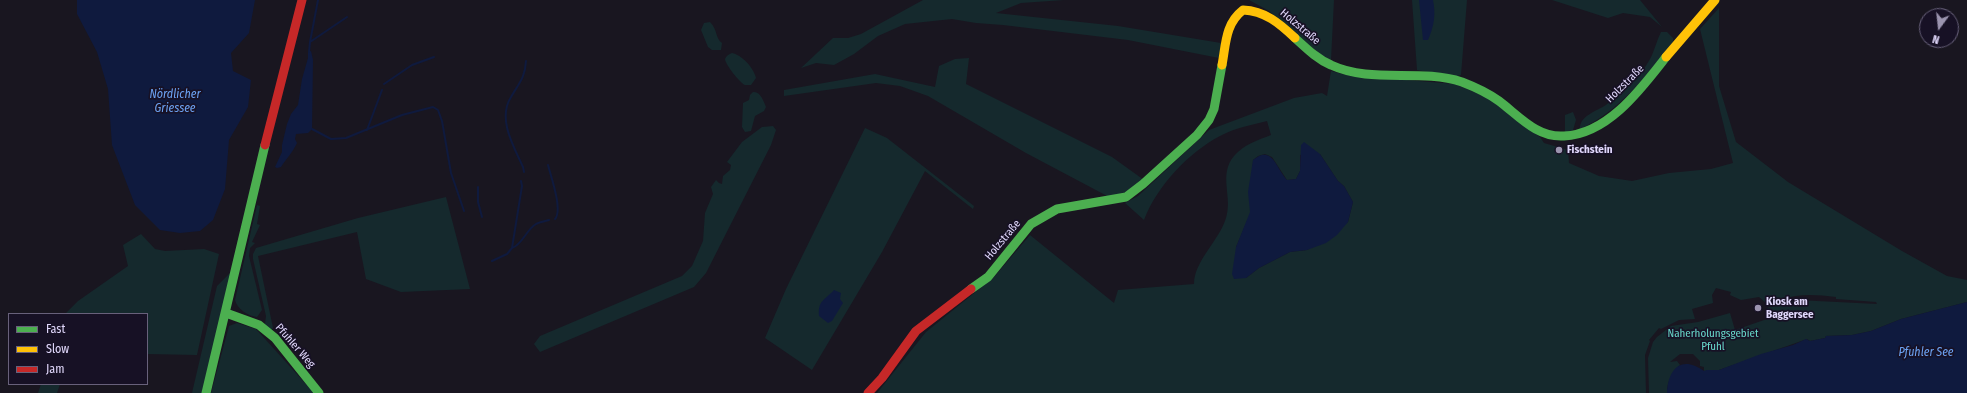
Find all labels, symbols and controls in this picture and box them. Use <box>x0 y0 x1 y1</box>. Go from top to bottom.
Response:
street label: Holzstraße <box>1277 6 1323 48</box>
north arrow <box>1919 8 1959 48</box>
text: N <box>1931 32 1941 46</box>
street label: Holzstraße <box>1603 62 1647 106</box>
water label: Nördlicher Griessee <box>149 88 201 116</box>
place label: Fischstein <box>1567 143 1613 157</box>
marker: Fischstein <box>1554 145 1564 155</box>
street label: Holzstraße <box>982 217 1024 263</box>
place label: Kiosk am Baggersee <box>1766 295 1814 321</box>
marker: Kiosk am Baggersee <box>1753 303 1763 313</box>
legend <box>8 313 148 385</box>
street label: Pfuhler Weg <box>272 321 318 371</box>
text: Fast <box>46 322 65 336</box>
park label: Naherholungsgebiet Pfuhl <box>1667 327 1759 353</box>
text: Slow <box>46 342 69 356</box>
water label: Pfuhler See <box>1898 346 1954 360</box>
text: Jam <box>46 362 64 376</box>

